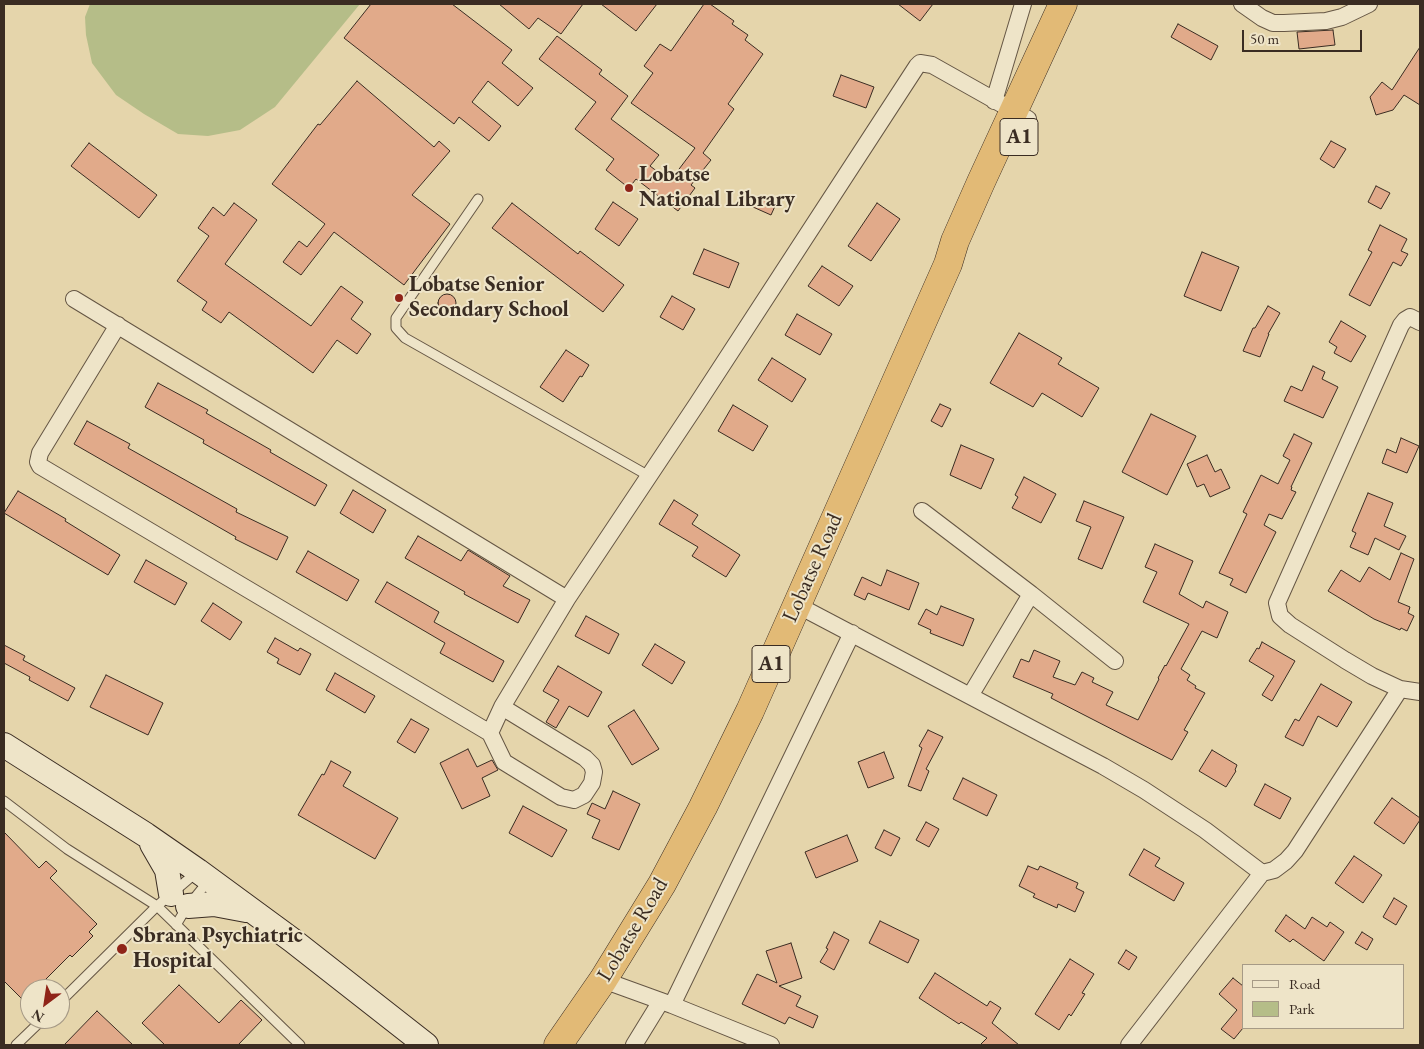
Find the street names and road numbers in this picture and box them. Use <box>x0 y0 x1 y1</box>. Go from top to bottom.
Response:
road number: A1 <box>1000 118 1038 156</box>
street label: Lobatse Road <box>777 509 849 627</box>
road number: A1 <box>752 646 790 682</box>
street label: Lobatse Road <box>592 873 674 987</box>

